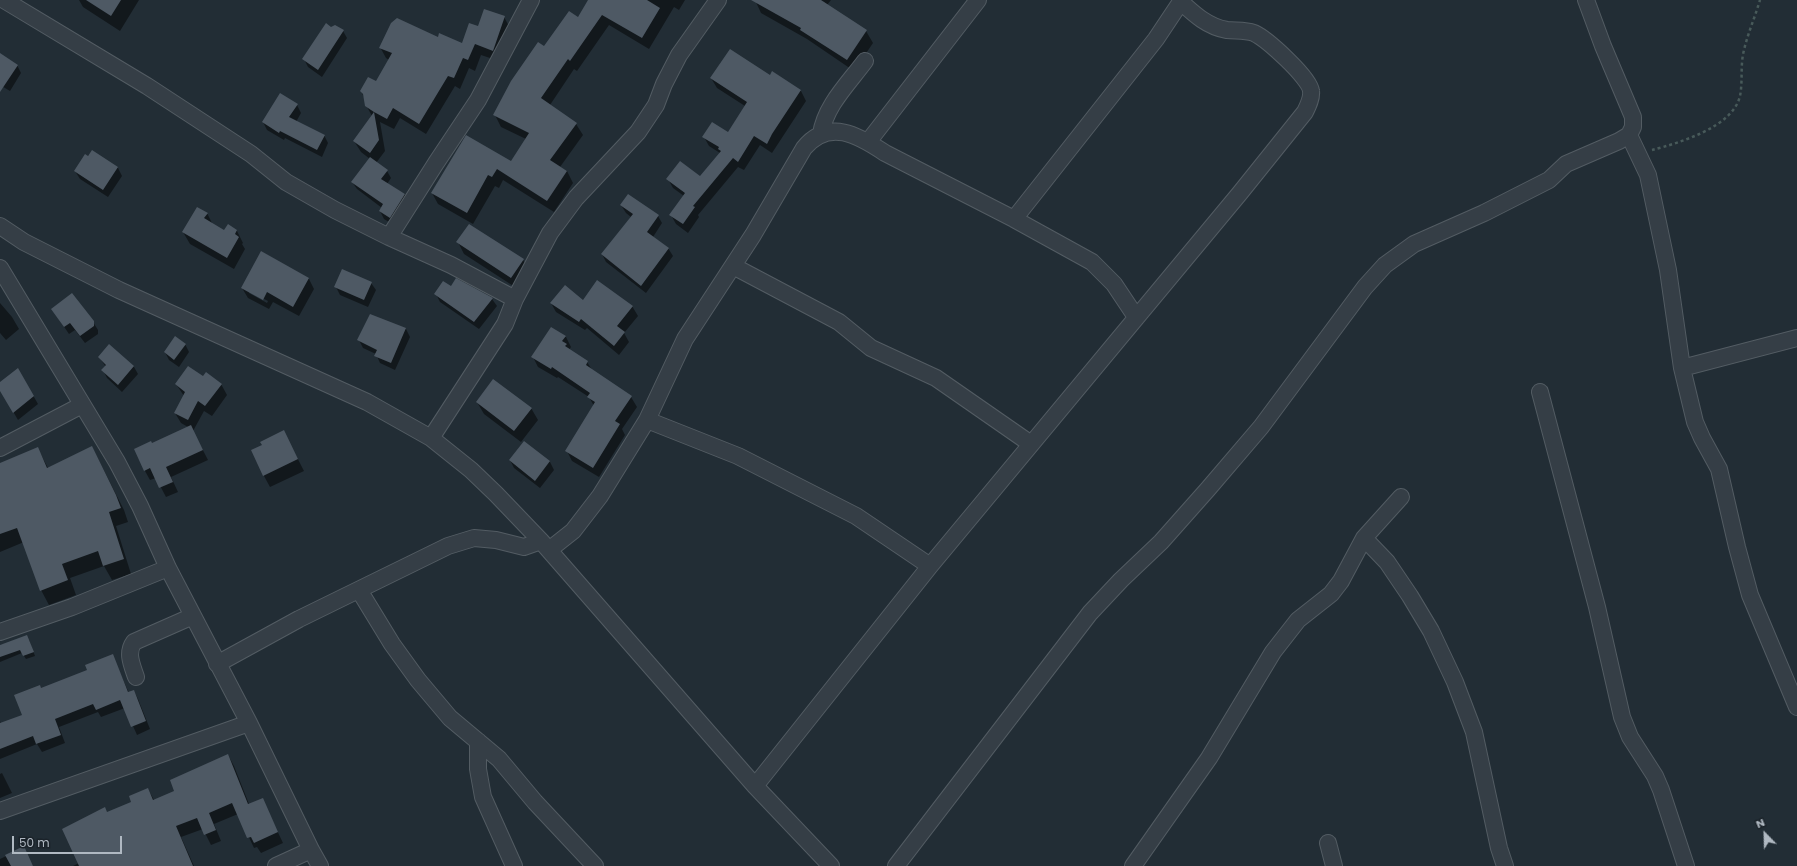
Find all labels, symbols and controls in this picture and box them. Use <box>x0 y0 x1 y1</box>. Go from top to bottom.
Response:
north arrow <box>1745 814 1785 854</box>
text: N <box>1753 814 1767 832</box>
scale bar <box>14 828 124 854</box>
text: 50 m <box>19 834 50 851</box>

